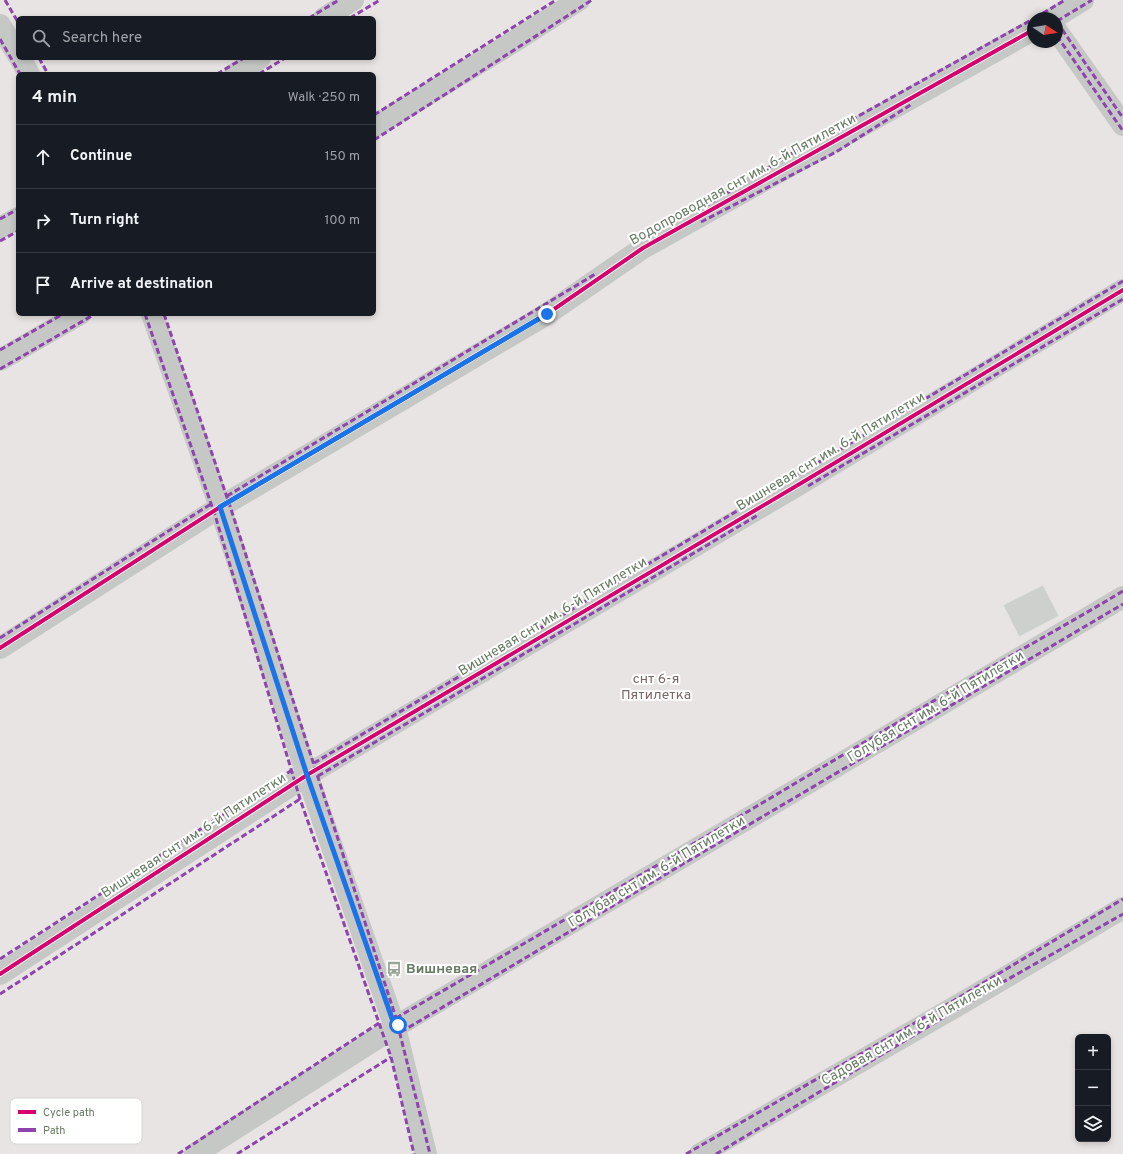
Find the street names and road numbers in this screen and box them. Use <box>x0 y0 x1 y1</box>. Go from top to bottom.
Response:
street label: Водопроводная снт им. 6-й Пятилетки <box>627 110 859 250</box>
street label: Вишневая снт им. 6-й Пятилетки <box>734 389 928 515</box>
street label: Вишневая снт им. 6-й Пятилетки <box>456 554 650 680</box>
street label: Голубая снт им. 6-й Пятилетки <box>845 647 1027 767</box>
street label: Вишневая снт им. 6-й Пятилетки <box>98 770 290 902</box>
street label: Голубая снт им. 6-й Пятилетки <box>566 812 748 932</box>
street label: Садовая снт им. 6-й Пятилетки <box>819 972 1005 1090</box>

